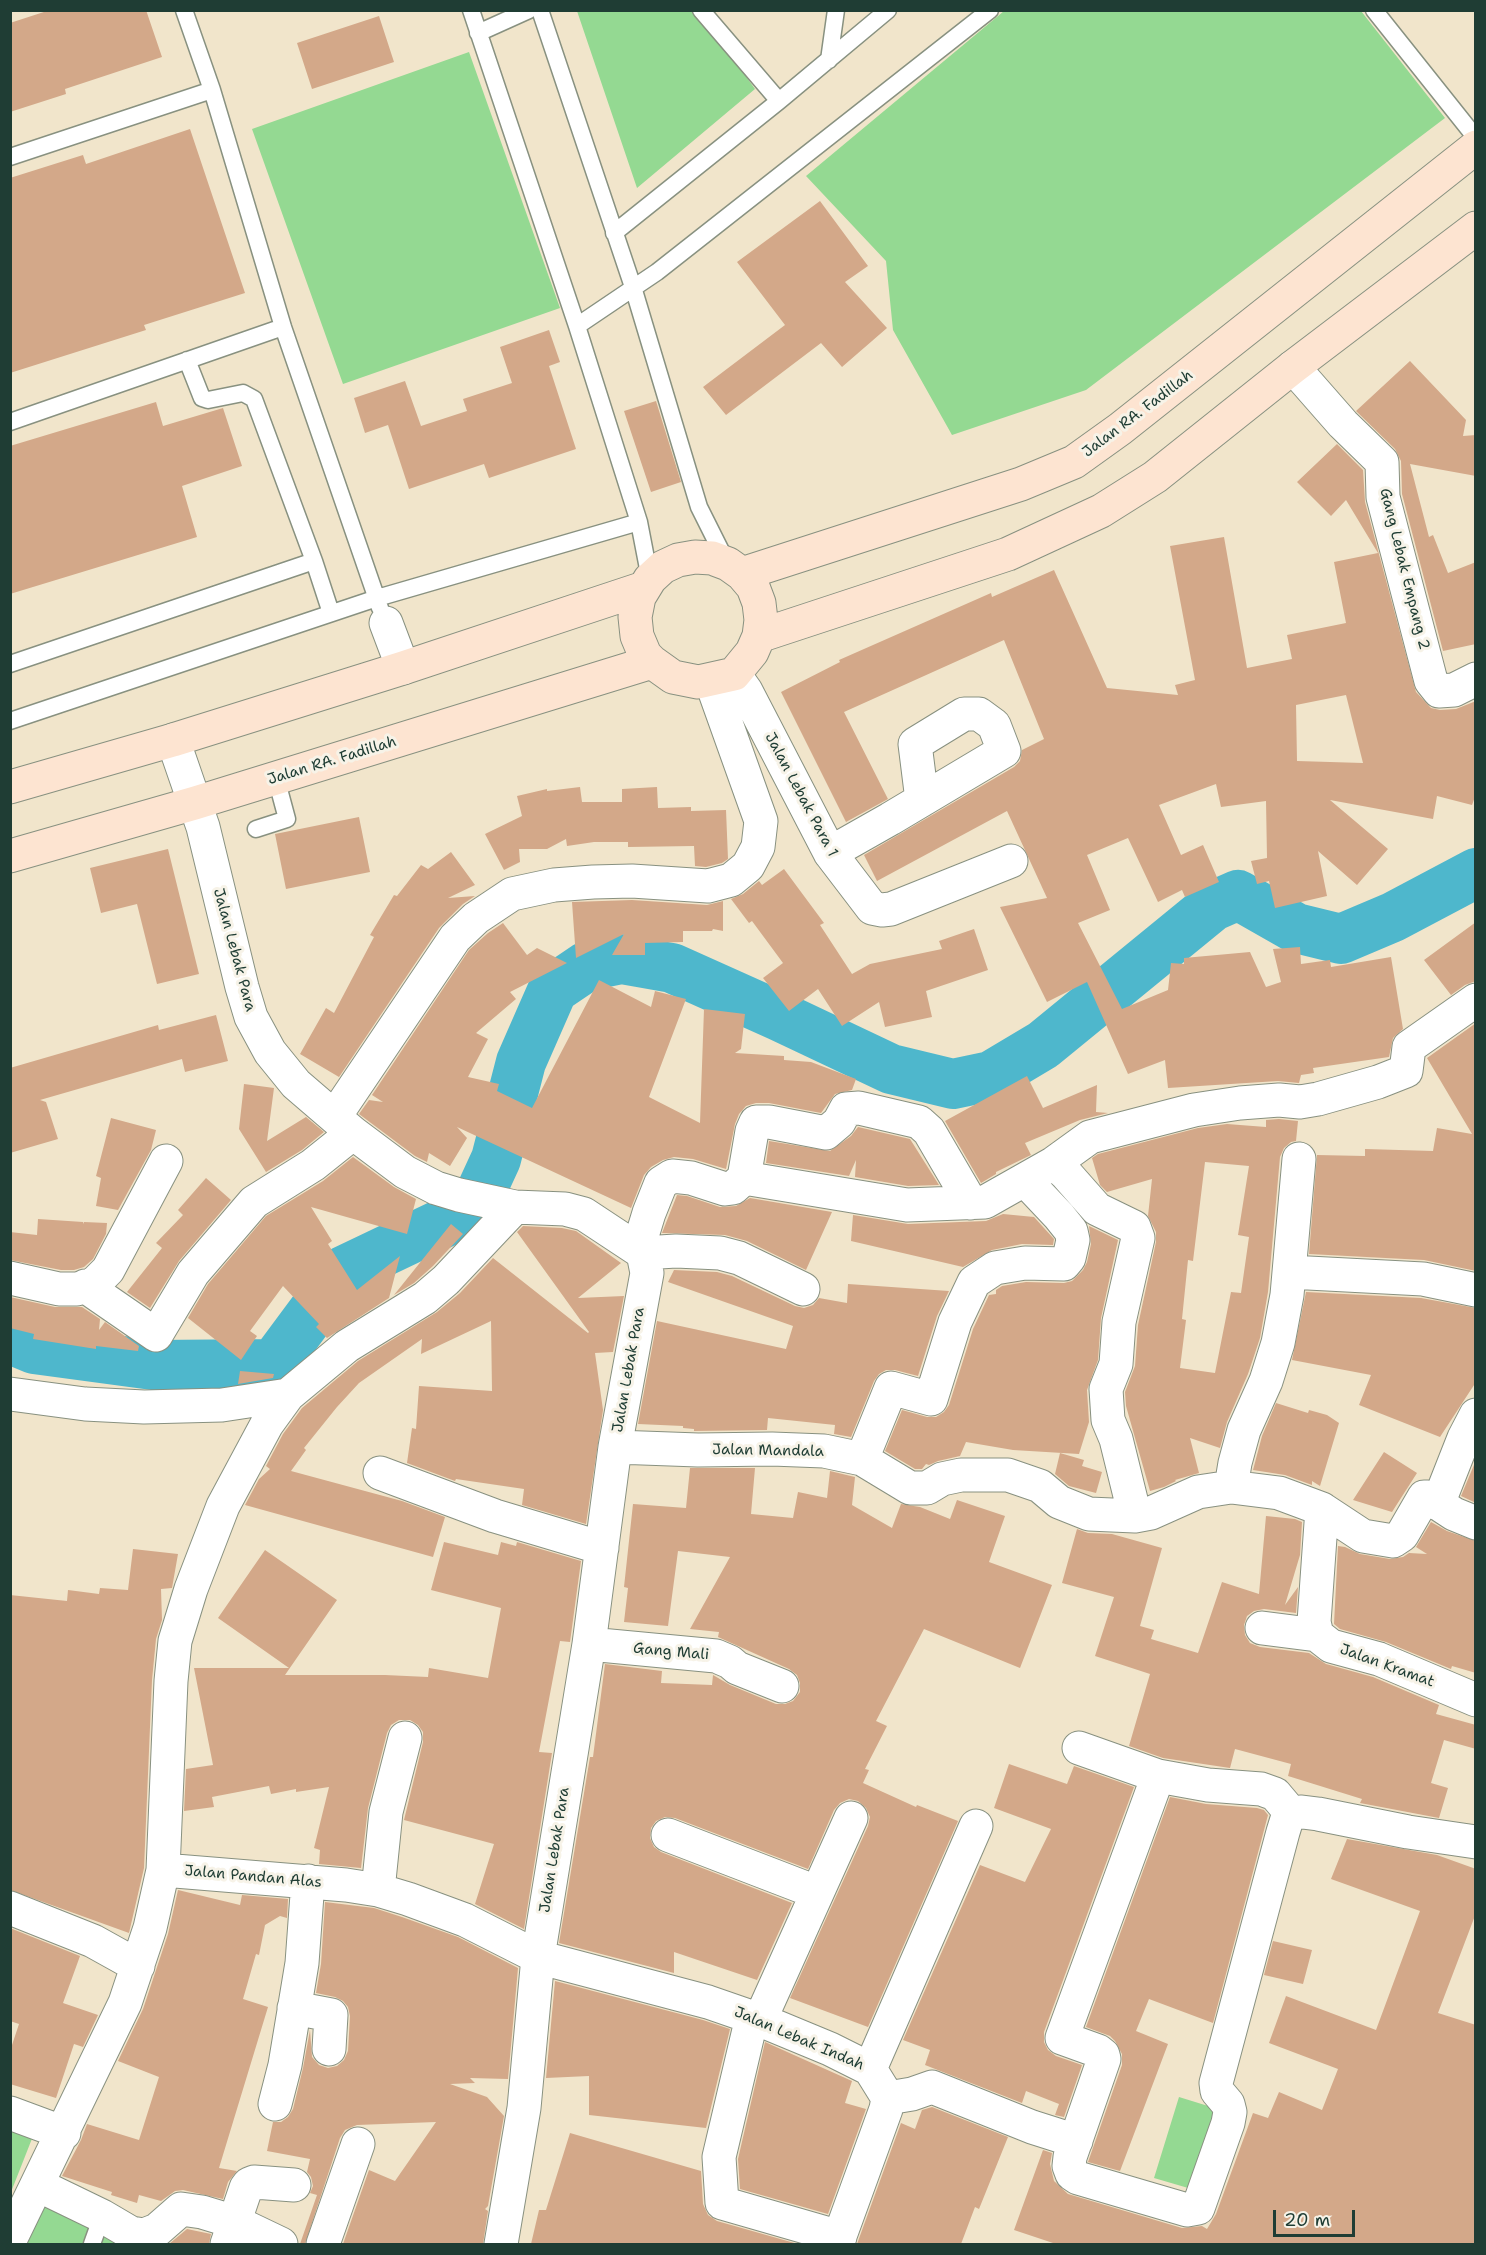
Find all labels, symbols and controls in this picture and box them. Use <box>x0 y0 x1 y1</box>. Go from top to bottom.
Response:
street label: Jalan RA. Fadillah <box>1079 367 1197 461</box>
street label: Gang Lebak Empang 2 <box>1375 486 1433 652</box>
street label: Jalan Lebak Para 1 <box>761 730 841 860</box>
street label: Jalan RA. Fadillah <box>265 733 399 789</box>
street label: Jalan Lebak Para <box>209 886 259 1014</box>
street label: Jalan Lebak Para <box>609 1306 649 1434</box>
street label: Jalan Mandala <box>712 1441 824 1461</box>
street label: Gang Mali <box>632 1640 710 1664</box>
street label: Jalan Kramat <box>1337 1641 1437 1691</box>
street label: Jalan Lebak Para <box>536 1786 574 1914</box>
street label: Jalan Pandan Alas <box>184 1862 322 1892</box>
street label: Jalan Lebak Indah <box>731 2003 867 2075</box>
scale bar <box>1276 2198 1358 2236</box>
text: 20 m <box>1284 2208 1330 2232</box>

